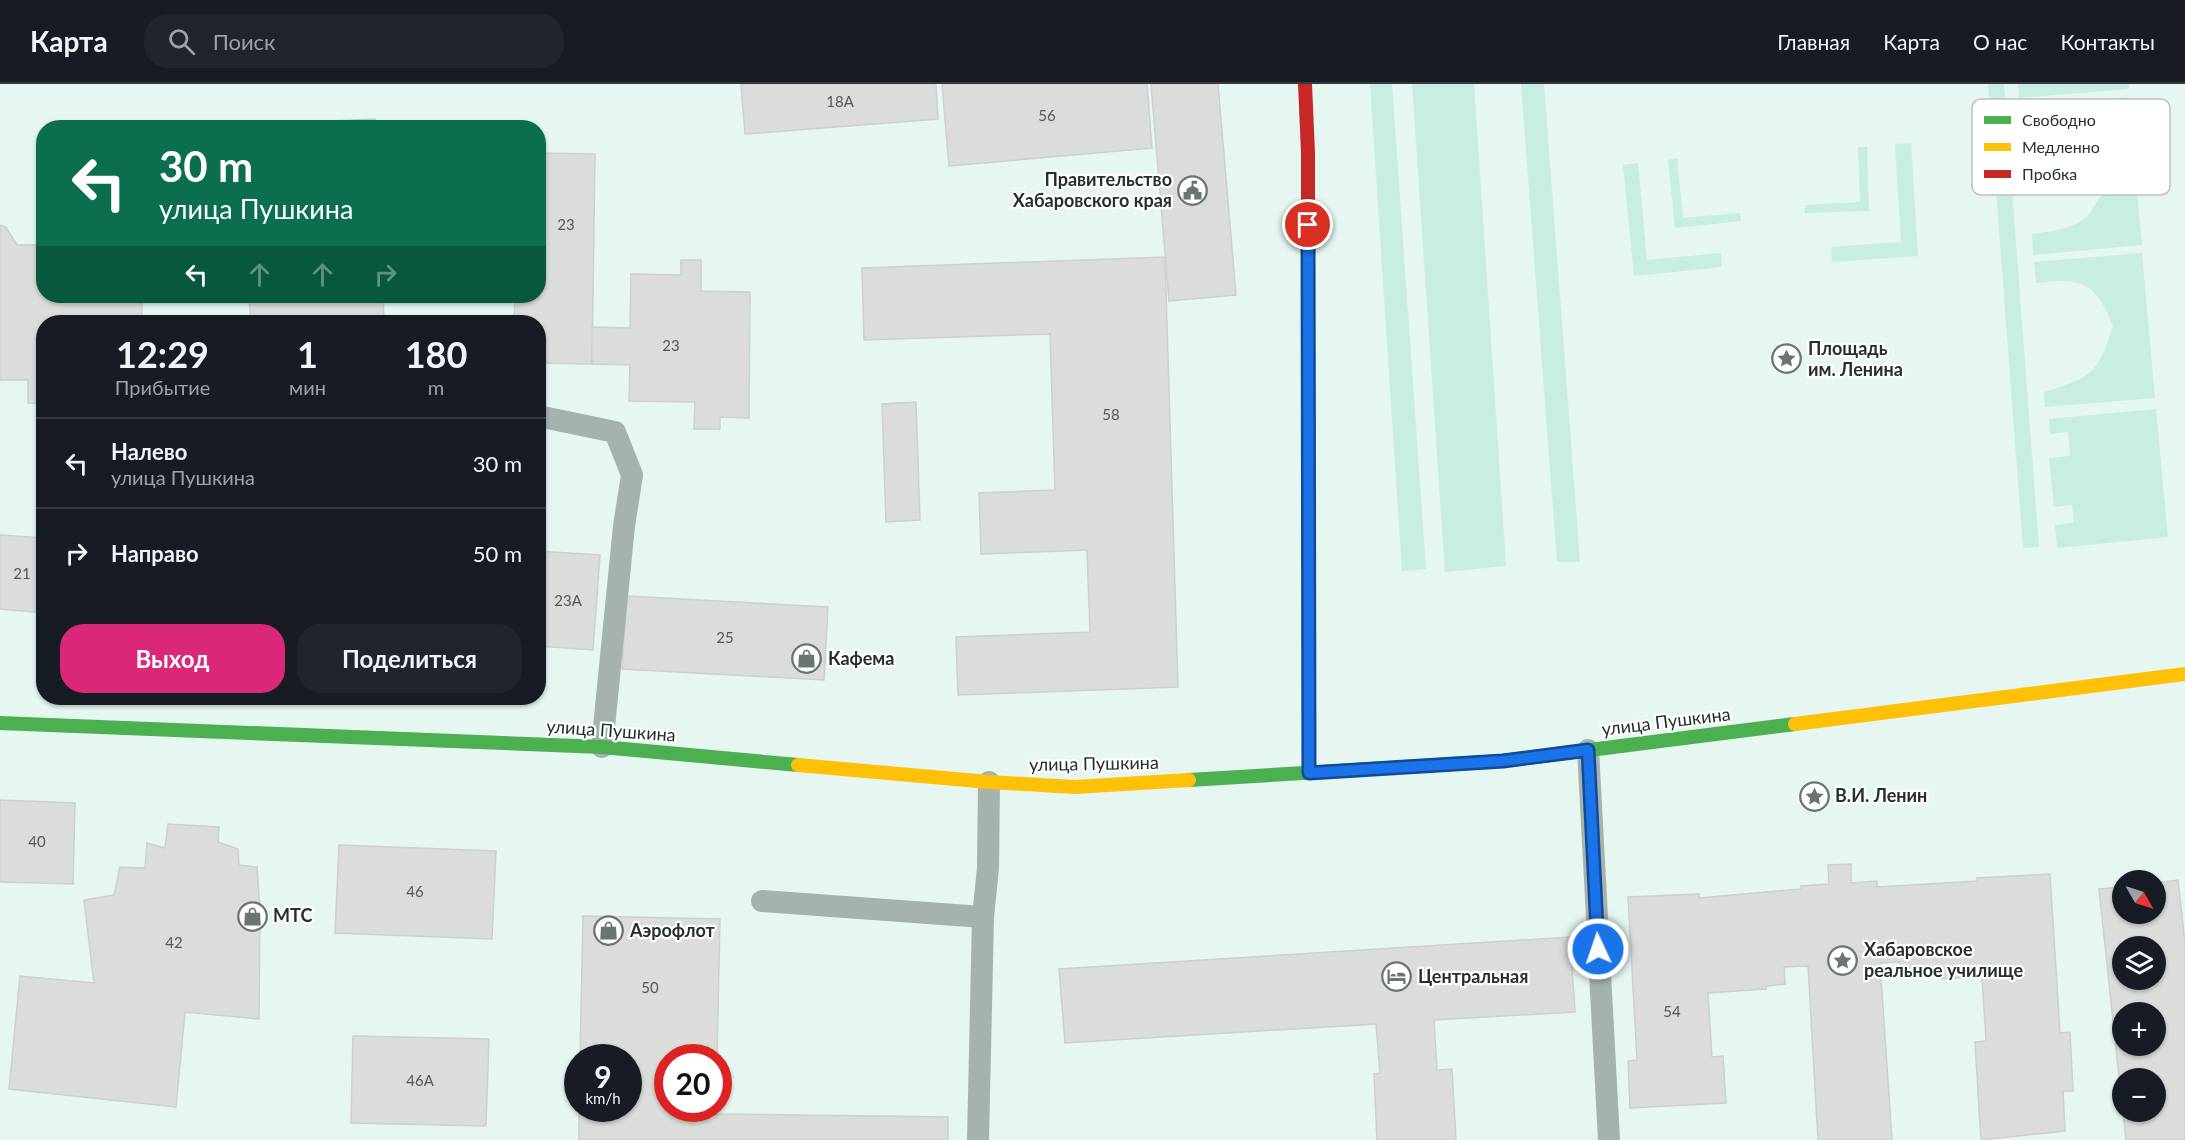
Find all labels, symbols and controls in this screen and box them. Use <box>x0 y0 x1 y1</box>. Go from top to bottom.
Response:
search box <box>144 14 564 68</box>
text: Карта <box>30 24 108 58</box>
icon: search <box>165 25 198 58</box>
text: Поиск <box>213 28 276 55</box>
text: Главная <box>1777 29 1850 54</box>
text: Карта <box>1883 29 1940 54</box>
text: О нас <box>1973 29 2027 54</box>
text: Контакты <box>2060 29 2155 54</box>
house number: 18А <box>826 92 855 110</box>
legend <box>1972 99 2170 195</box>
house number: 56 <box>1038 106 1056 124</box>
text: Свободно <box>2022 110 2096 129</box>
text: Медленно <box>2022 137 2100 156</box>
text: 30 m <box>159 141 253 191</box>
icon: left <box>60 144 138 222</box>
text: Пробка <box>2022 164 2077 183</box>
place label: Правительство Хабаровского края <box>1013 168 1172 211</box>
public building icon: Правительство Хабаровского края <box>1177 174 1209 206</box>
text: улица Пушкина <box>159 192 353 225</box>
pin <box>1282 199 1333 250</box>
icon: arrive <box>1291 208 1324 241</box>
house number: 23 <box>557 215 575 233</box>
icon: left <box>180 258 213 291</box>
icon: ahead <box>243 258 276 291</box>
icon: ahead <box>306 258 339 291</box>
icon: right <box>369 258 402 291</box>
text: 12:29 <box>116 332 209 376</box>
text: 1 <box>297 332 318 376</box>
text: 180 <box>405 332 467 376</box>
house number: 23 <box>662 336 680 354</box>
place label: Площадь им. Ленина <box>1808 337 1903 380</box>
place icon: Площадь им. Ленина <box>1771 343 1803 375</box>
text: Прибытие <box>115 375 210 399</box>
text: мин <box>289 375 326 399</box>
text: m <box>428 375 444 399</box>
house number: 58 <box>1102 405 1120 423</box>
text: Налево <box>111 438 187 465</box>
icon: left <box>60 447 93 480</box>
text: 30 m <box>473 450 522 477</box>
text: улица Пушкина <box>111 465 255 489</box>
icon: right <box>60 537 93 570</box>
text: Направо <box>111 540 199 567</box>
text: 50 m <box>473 540 522 567</box>
house number: 21 <box>13 564 31 582</box>
house number: 23А <box>554 591 583 609</box>
button: Выход <box>60 624 285 693</box>
button: Поделиться <box>297 624 522 693</box>
house number: 25 <box>716 628 734 646</box>
shop icon: Кафема <box>791 643 823 675</box>
place label: Кафема <box>828 647 894 669</box>
street label: улица Пушкина <box>1600 702 1732 740</box>
street label: улица Пушкина <box>546 715 677 745</box>
street label: улица Пушкина <box>1029 751 1159 775</box>
place icon: В.И. Ленин <box>1798 780 1830 812</box>
place label: В.И. Ленин <box>1835 784 1927 806</box>
house number: 40 <box>28 832 46 850</box>
north arrow <box>2112 870 2166 924</box>
map controls <box>2112 870 2166 1122</box>
house number: 46 <box>406 882 424 900</box>
shop icon: МТС <box>236 900 268 932</box>
place label: МТС <box>273 904 312 926</box>
shop icon: Аэрофлот <box>593 915 625 947</box>
position arrow <box>1566 917 1630 981</box>
place label: Аэрофлот <box>629 919 716 941</box>
house number: 42 <box>165 933 183 951</box>
button: layers <box>2112 936 2166 990</box>
place label: Хабаровское реальное училище <box>1864 938 2023 981</box>
place icon: Хабаровское реальное училище <box>1827 944 1859 976</box>
hotel icon: Центральная <box>1381 961 1413 993</box>
place label: Центральная <box>1418 965 1528 987</box>
house number: 50 <box>641 978 659 996</box>
house number: 54 <box>1663 1002 1681 1020</box>
button: + <box>2112 1002 2166 1056</box>
speed limit sign: 20 <box>654 1044 732 1122</box>
text: 9 <box>594 1058 612 1094</box>
button: − <box>2112 1068 2166 1122</box>
house number: 46А <box>406 1071 435 1089</box>
text: km/h <box>585 1089 621 1107</box>

